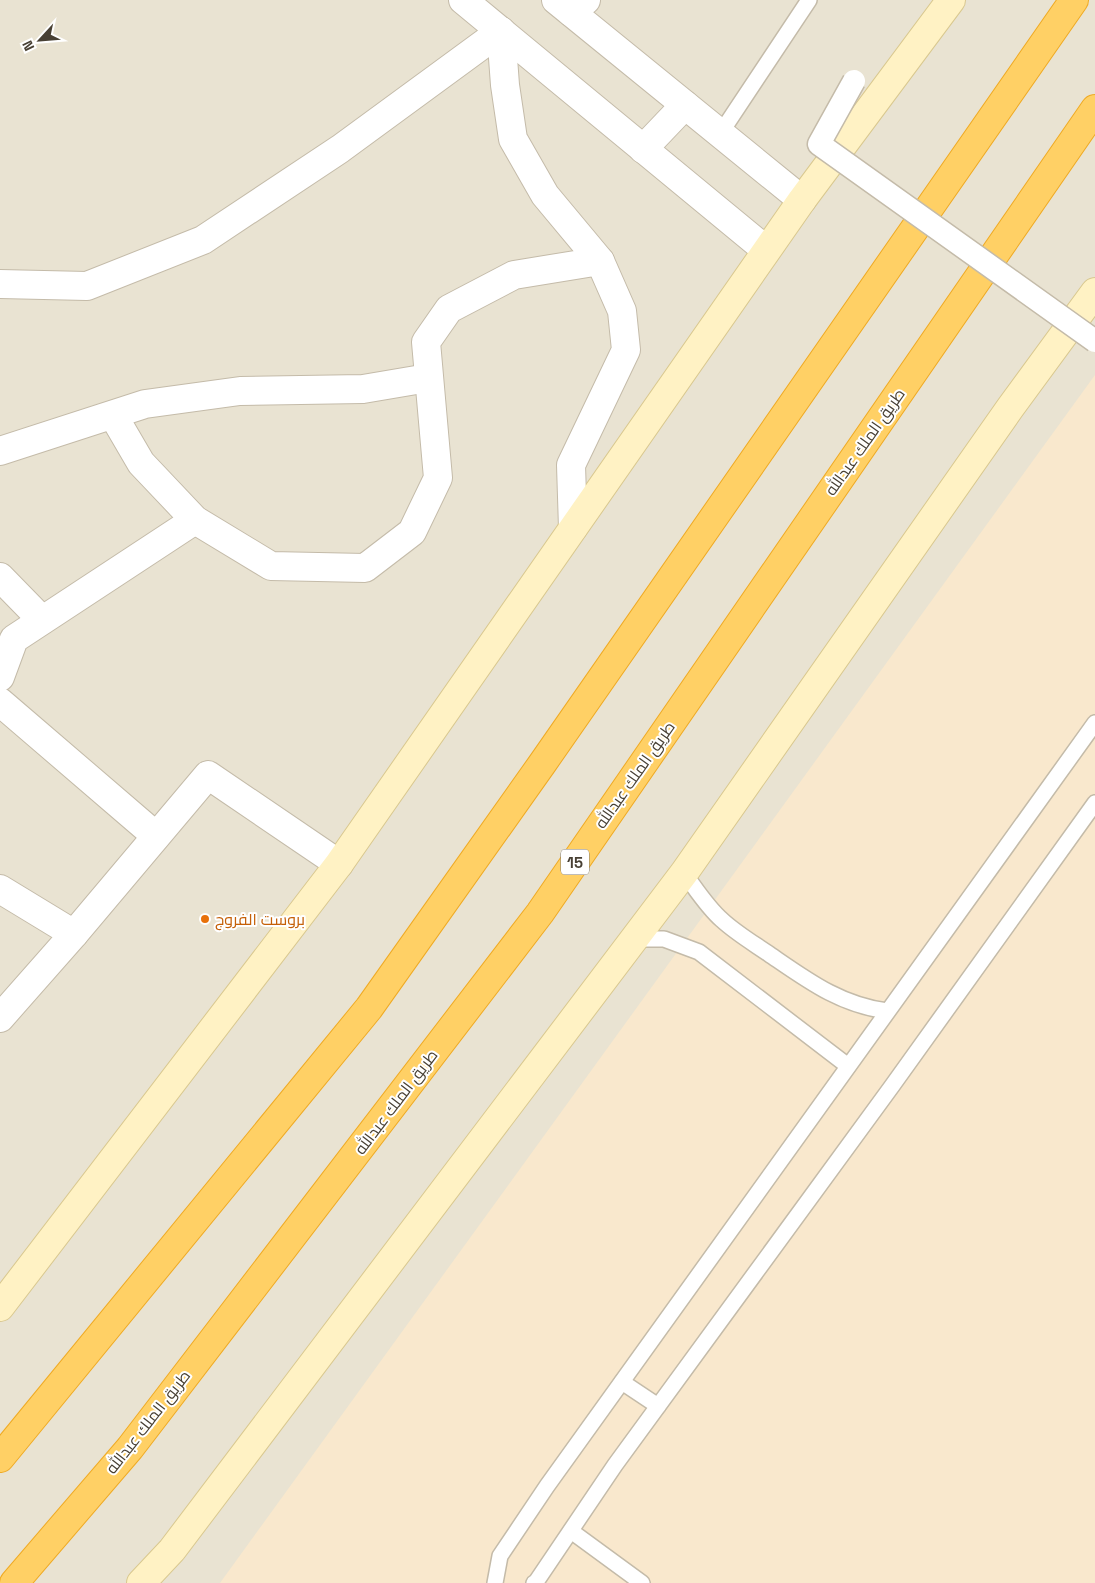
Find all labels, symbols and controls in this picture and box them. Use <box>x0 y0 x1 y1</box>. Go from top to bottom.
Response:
north arrow <box>15 15 65 65</box>
text: N <box>18 38 38 54</box>
street label: طريق الملك عبدالله <box>820 384 910 500</box>
street label: طريق الملك عبدالله <box>590 717 680 833</box>
road number: 15 <box>561 850 589 874</box>
place label: بروست الفروج <box>215 909 305 931</box>
marker: بروست الفروج <box>199 913 211 925</box>
street label: طريق الملك عبدالله <box>350 1045 442 1159</box>
street label: طريق الملك عبدالله <box>101 1366 195 1478</box>

